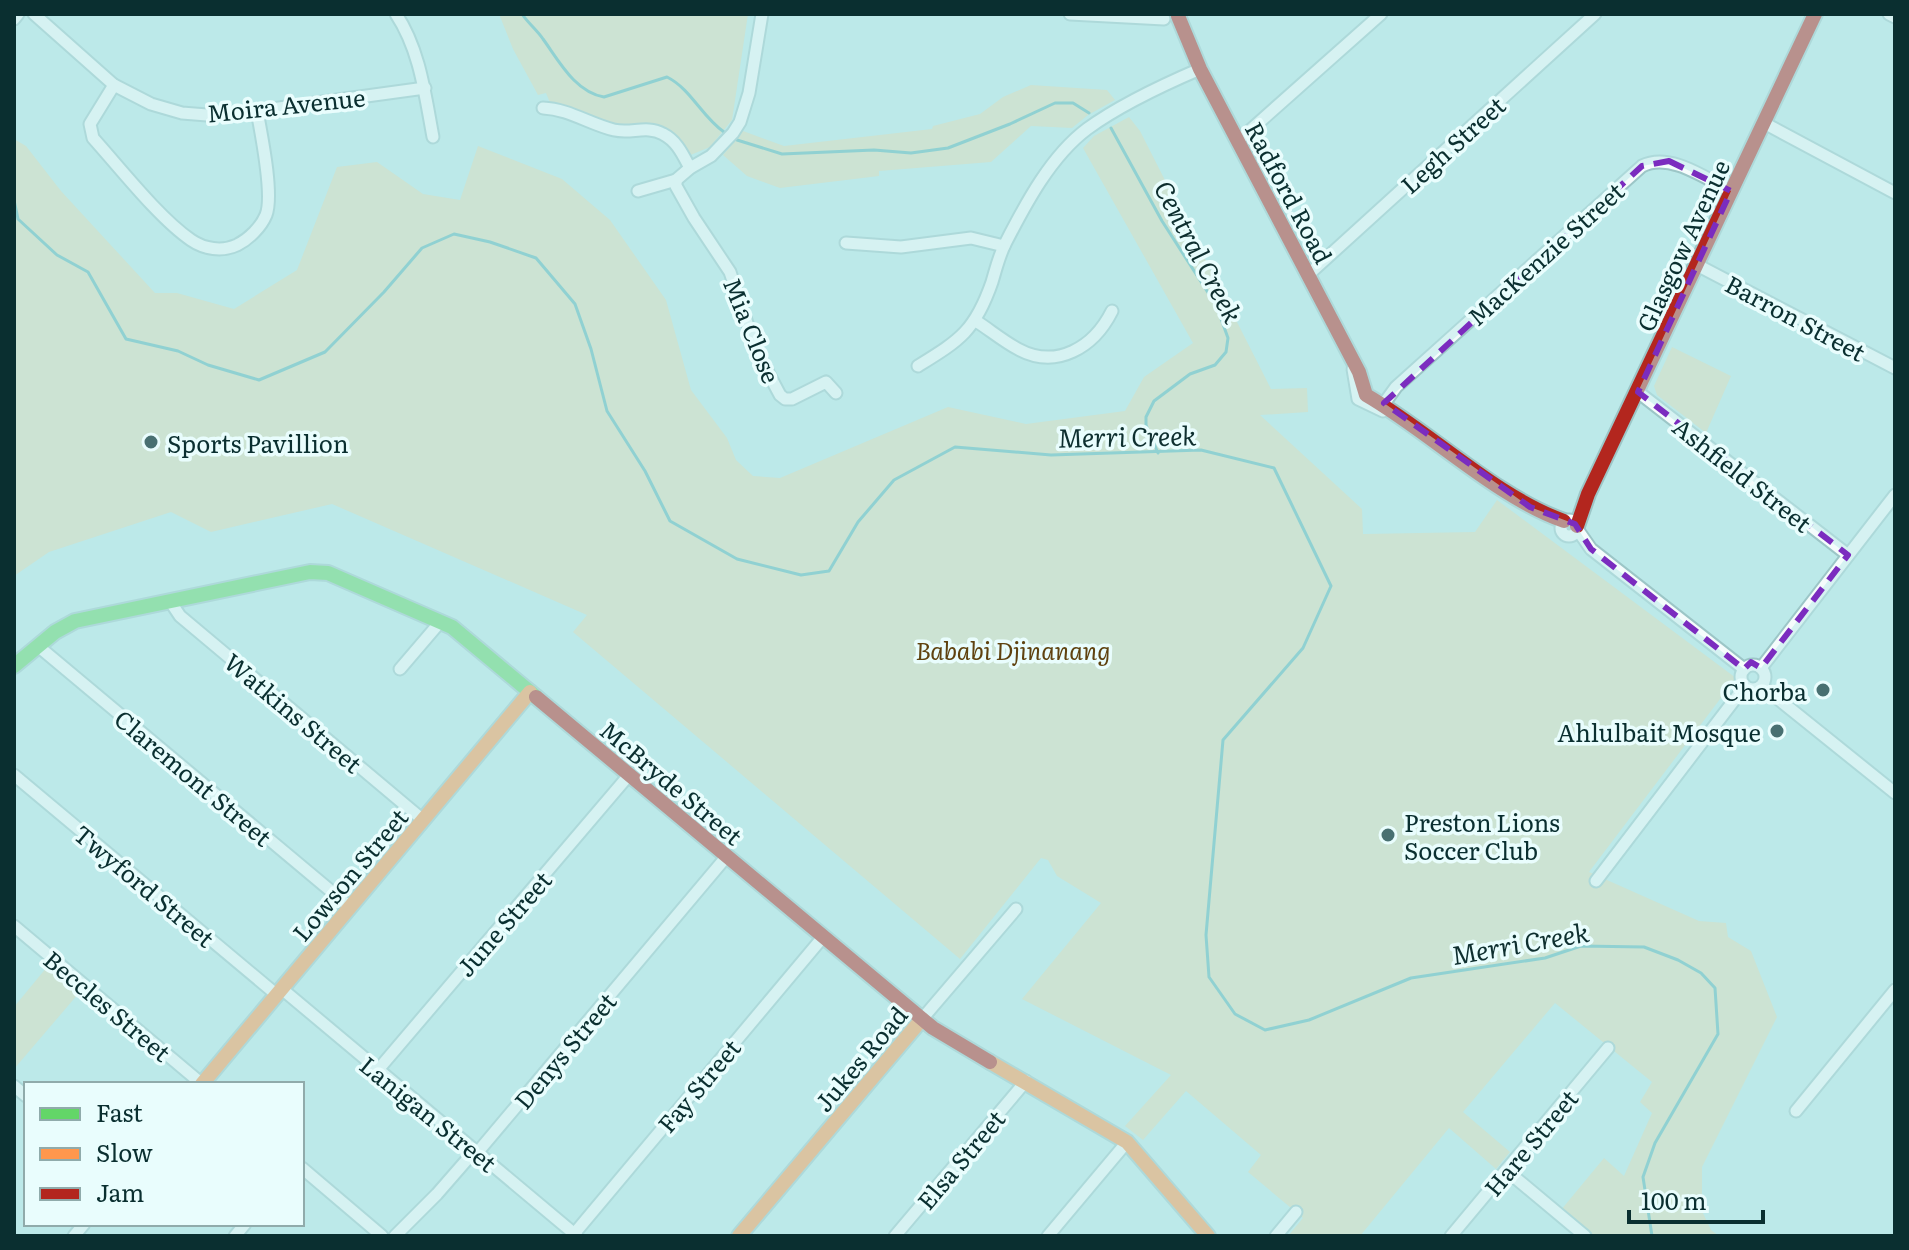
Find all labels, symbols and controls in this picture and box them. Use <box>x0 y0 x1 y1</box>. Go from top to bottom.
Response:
street label: Moira Avenue <box>205 78 367 130</box>
street label: Legh Street <box>1392 87 1512 201</box>
street label: Radford Road <box>1238 115 1342 269</box>
street label: Glasgow Avenue <box>1627 153 1737 337</box>
water label: Central Creek <box>1146 173 1254 330</box>
street label: MacKenzie Street <box>1459 173 1631 333</box>
street label: Barron Street <box>1720 265 1873 369</box>
street label: Mia Close <box>716 272 790 388</box>
street label: Ashfield Street <box>1666 409 1820 540</box>
water label: Merri Creek <box>1057 414 1197 456</box>
place label: Sports Pavillion <box>167 425 349 460</box>
marker: Sports Pavillion <box>142 433 160 451</box>
park label: Bababi Djinanang <box>915 632 1111 667</box>
street label: Watkins Street <box>218 644 371 780</box>
place label: Chorba <box>1723 673 1807 708</box>
marker: Chorba <box>1814 681 1832 699</box>
street label: Claremont Street <box>108 701 281 854</box>
street label: McBryde Street <box>593 712 751 852</box>
place label: Ahlulbait Mosque <box>1557 714 1761 749</box>
marker: Ahlulbait Mosque <box>1768 722 1786 740</box>
street label: Lowson Street <box>283 800 415 948</box>
place label: Preston Lions Soccer Club <box>1404 804 1560 867</box>
street label: Twyford Street <box>67 816 223 955</box>
marker: Preston Lions Soccer Club <box>1379 826 1397 844</box>
street label: June Street <box>447 862 559 983</box>
water label: Merri Creek <box>1448 911 1592 973</box>
street label: Beccles Street <box>37 941 179 1069</box>
street label: Denys Street <box>505 984 623 1116</box>
street label: Jukes Road <box>805 997 915 1118</box>
street label: Fay Street <box>648 1030 748 1139</box>
street label: Lanigan Street <box>353 1047 505 1179</box>
street label: Hare Street <box>1475 1081 1585 1203</box>
legend <box>24 1082 304 1226</box>
text: Fast <box>96 1094 143 1129</box>
street label: Elsa Street <box>908 1101 1012 1216</box>
text: Slow <box>96 1134 153 1169</box>
text: Jam <box>96 1174 144 1209</box>
scale bar <box>1629 1174 1763 1224</box>
text: 100 m <box>1641 1182 1707 1217</box>

